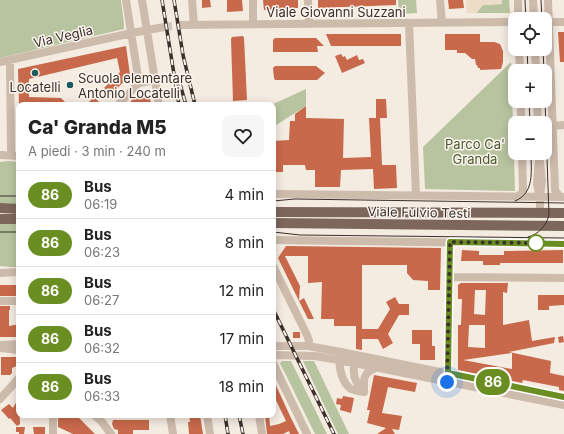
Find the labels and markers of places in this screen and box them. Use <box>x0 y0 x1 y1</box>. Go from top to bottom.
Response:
marker: Locatelli <box>30 68 40 78</box>
place label: Scuola elementare Antonio Locatelli <box>78 70 192 101</box>
place label: Locatelli <box>9 79 61 95</box>
marker: Scuola elementare Antonio Locatelli <box>65 80 75 90</box>
unlabelled marker <box>527 234 545 252</box>

